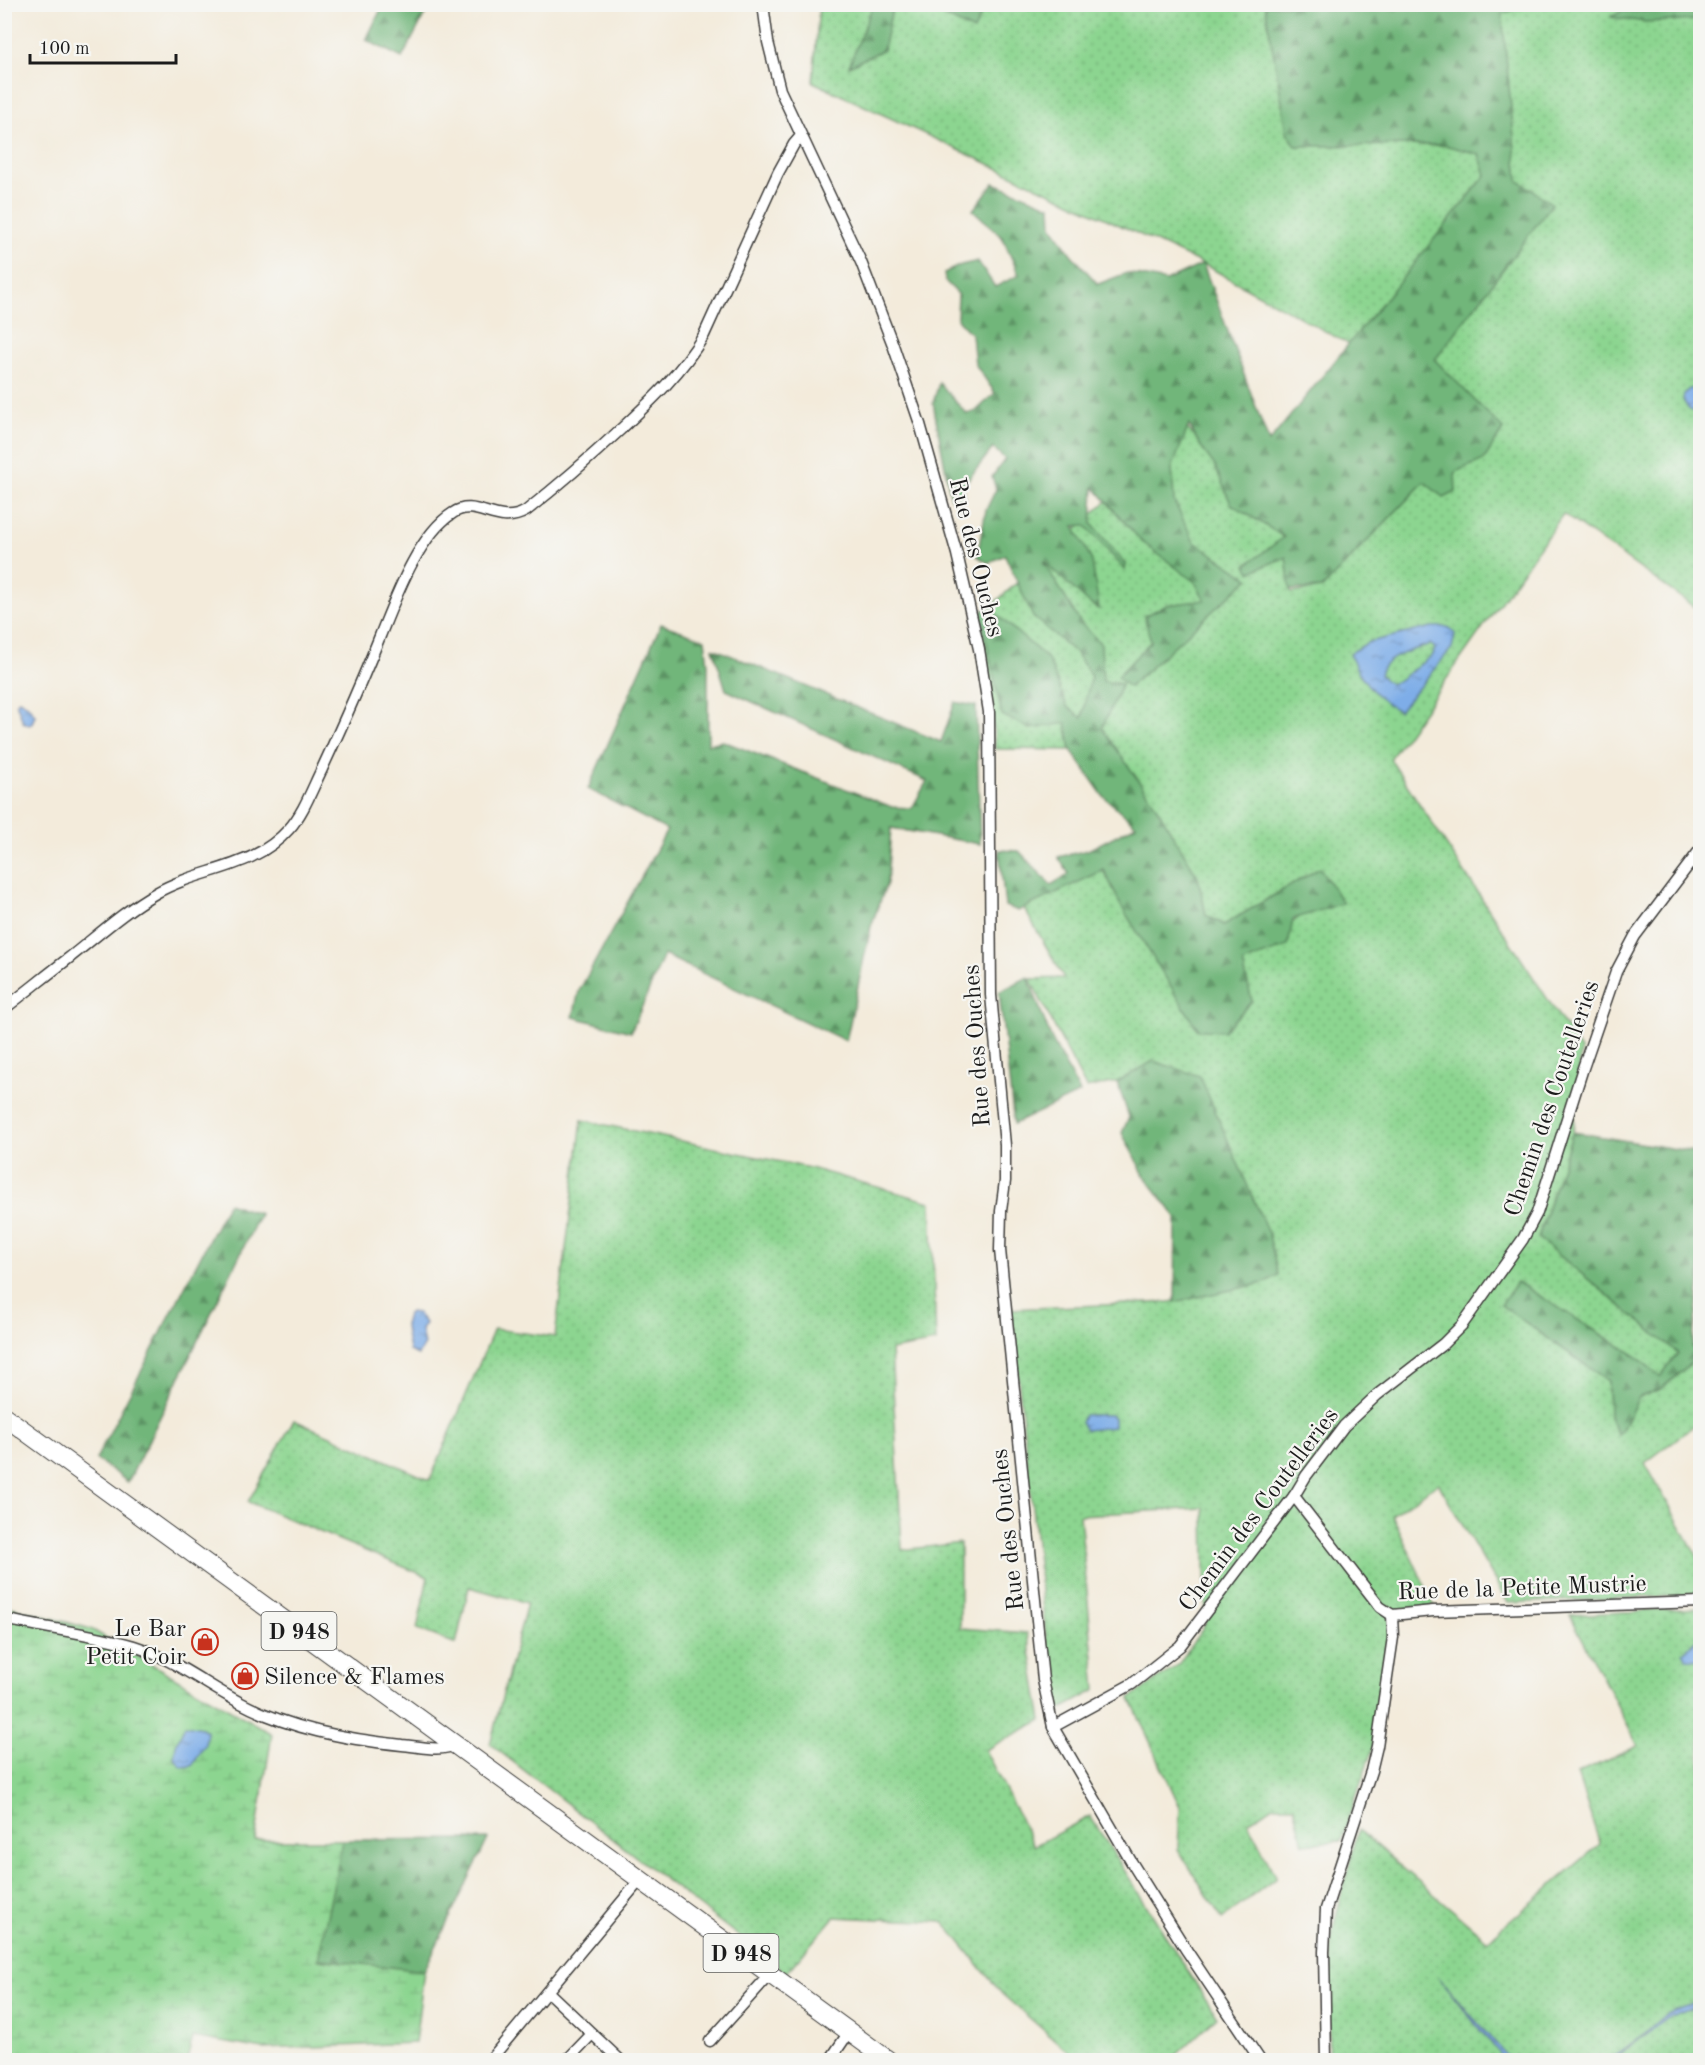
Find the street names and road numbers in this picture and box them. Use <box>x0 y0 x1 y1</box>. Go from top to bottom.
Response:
street label: Rue des Ouches <box>944 475 1006 639</box>
street label: Rue des Ouches <box>960 964 996 1128</box>
street label: Chemin des Coutelleries <box>1501 977 1605 1220</box>
street label: Chemin des Coutelleries <box>1175 1404 1344 1617</box>
street label: Rue des Ouches <box>989 1447 1029 1612</box>
street label: Rue de la Petite Mustrie <box>1397 1573 1647 1605</box>
road number: D 948 <box>262 1612 336 1650</box>
road number: D 948 <box>704 1934 778 1972</box>

